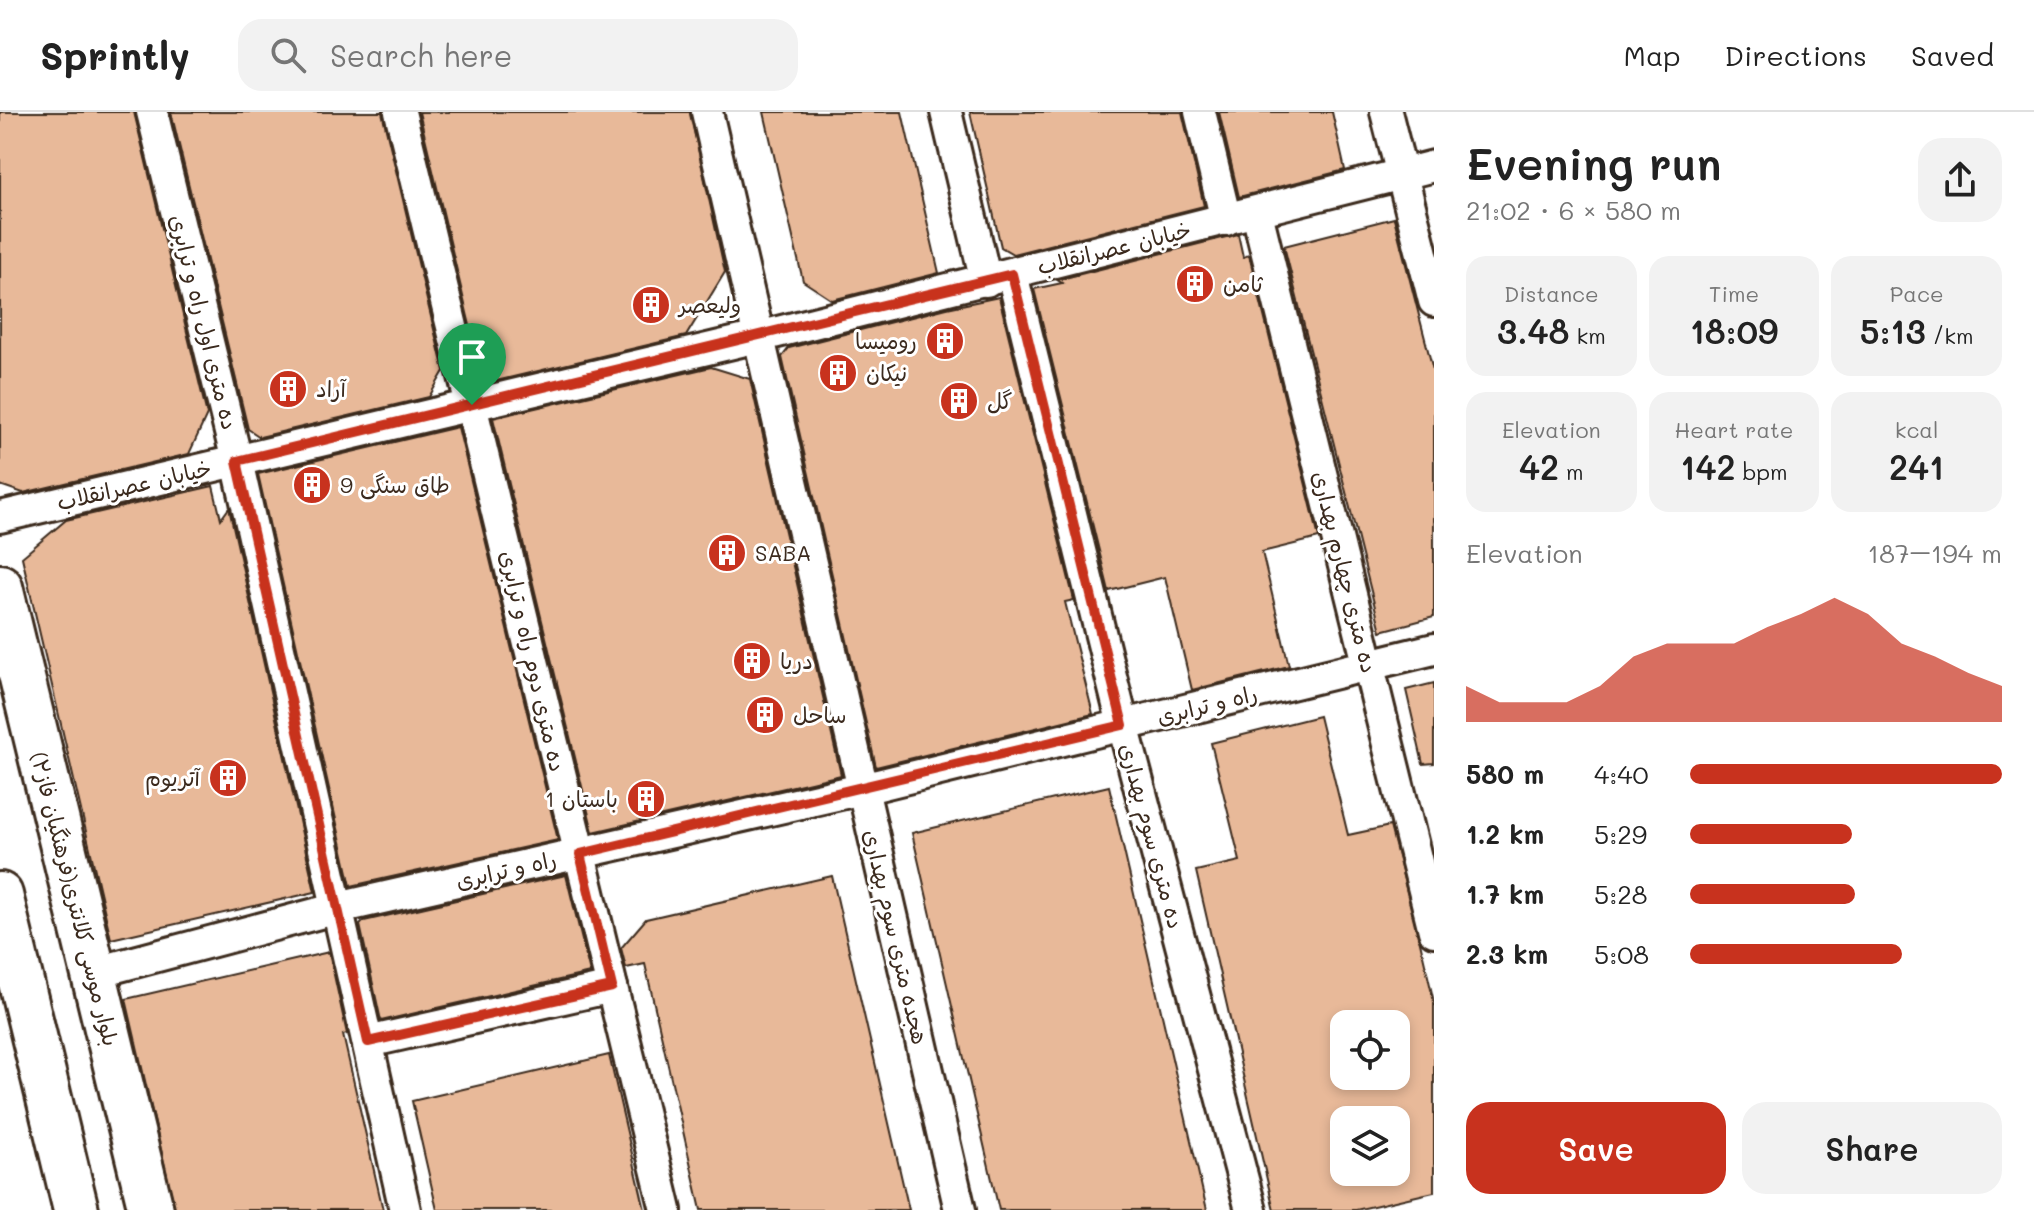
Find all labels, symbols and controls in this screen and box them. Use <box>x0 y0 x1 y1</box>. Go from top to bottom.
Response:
search box <box>238 19 798 91</box>
text: Sprintly <box>40 30 190 80</box>
icon: search <box>266 33 310 77</box>
text: Search here <box>330 35 512 75</box>
text: Map <box>1624 37 1681 73</box>
text: Directions <box>1725 37 1867 73</box>
text: Saved <box>1911 37 1994 73</box>
text: Evening run <box>1466 134 1721 191</box>
button: share <box>1918 138 2002 222</box>
text: 21:02 · 6 × 580 m <box>1466 193 1681 227</box>
street label: ده متری اول راه و ترابری <box>164 211 245 432</box>
street label: خیابان عصرانقلاب <box>1034 214 1194 281</box>
building icon: ثامن <box>1174 263 1216 305</box>
place label: ثامن <box>1223 269 1263 298</box>
text: Distance <box>1504 279 1599 308</box>
text: Time <box>1709 279 1759 308</box>
text: Pace <box>1890 279 1944 308</box>
building icon: ولیعصر <box>630 284 672 326</box>
place label: ولیعصر <box>677 290 741 319</box>
text: 3.48 <box>1497 308 1569 353</box>
text: 18:09 <box>1690 308 1778 353</box>
text: 5:13 <box>1860 308 1926 353</box>
building icon: رومیسا <box>924 320 966 362</box>
text: km <box>1569 321 1606 350</box>
text: /km <box>1926 321 1974 350</box>
pin <box>438 323 506 405</box>
place label: رومیسا <box>855 326 917 355</box>
icon: arrive <box>450 335 494 379</box>
building icon: نیکان <box>817 352 859 394</box>
place label: نیکان <box>866 358 907 387</box>
building icon: آراد <box>267 368 309 410</box>
place label: آراد <box>316 374 347 403</box>
building icon: گل <box>938 380 980 422</box>
place label: گل <box>987 386 1012 415</box>
text: Elevation <box>1502 415 1601 444</box>
text: Heart rate <box>1675 415 1793 444</box>
text: kcal <box>1895 415 1939 444</box>
text: 42 <box>1519 444 1559 489</box>
text: 142 <box>1680 444 1735 489</box>
text: 241 <box>1889 444 1944 489</box>
street label: خیابان عصرانقلاب <box>54 453 214 516</box>
text: m <box>1559 457 1584 486</box>
text: bpm <box>1735 457 1788 486</box>
building icon: طاق سنگی 9 <box>291 464 333 506</box>
street label: ده متری چهارم بهداری <box>1303 468 1385 677</box>
place label: طاق سنگی 9 <box>340 470 450 500</box>
building icon: SABA <box>706 532 748 574</box>
text: Elevation <box>1466 536 1583 570</box>
text: 187–194 m <box>1868 536 2002 570</box>
place label: SABA <box>755 538 812 567</box>
street label: ده متری دوم راه و ترابری <box>490 547 573 775</box>
building icon: دریا <box>731 640 773 682</box>
place label: دریا <box>780 646 813 675</box>
street label: راه و ترابری <box>1154 678 1260 731</box>
building icon: ساحل <box>744 694 786 736</box>
place label: ساحل <box>793 700 847 729</box>
street label: ده متری سوم بهداری <box>1110 740 1191 933</box>
street label: بلوار موسی کلانتری(فرهنگیان فاز۲) <box>24 749 126 1049</box>
building icon: آتریوم <box>207 757 249 799</box>
text: 580 m <box>1466 757 1544 791</box>
text: 4:40 <box>1594 757 1649 791</box>
place label: آتریوم <box>145 763 202 795</box>
building icon: باستان 1 <box>625 778 667 820</box>
place label: باستان 1 <box>545 784 618 813</box>
text: 1.2 km <box>1466 817 1544 851</box>
text: 5:29 <box>1594 817 1647 851</box>
street label: هجده متری سوم بهداری <box>854 827 935 1048</box>
street label: راه و ترابری <box>453 844 559 895</box>
text: 1.7 km <box>1466 877 1544 911</box>
text: 5:28 <box>1594 877 1647 911</box>
text: 2.3 km <box>1466 937 1548 971</box>
text: 5:08 <box>1594 937 1649 971</box>
map controls <box>1330 1010 1410 1186</box>
button: locate <box>1330 1010 1410 1090</box>
button: Save <box>1466 1102 1726 1194</box>
button: Share <box>1742 1102 2002 1194</box>
button: layers <box>1330 1106 1410 1186</box>

